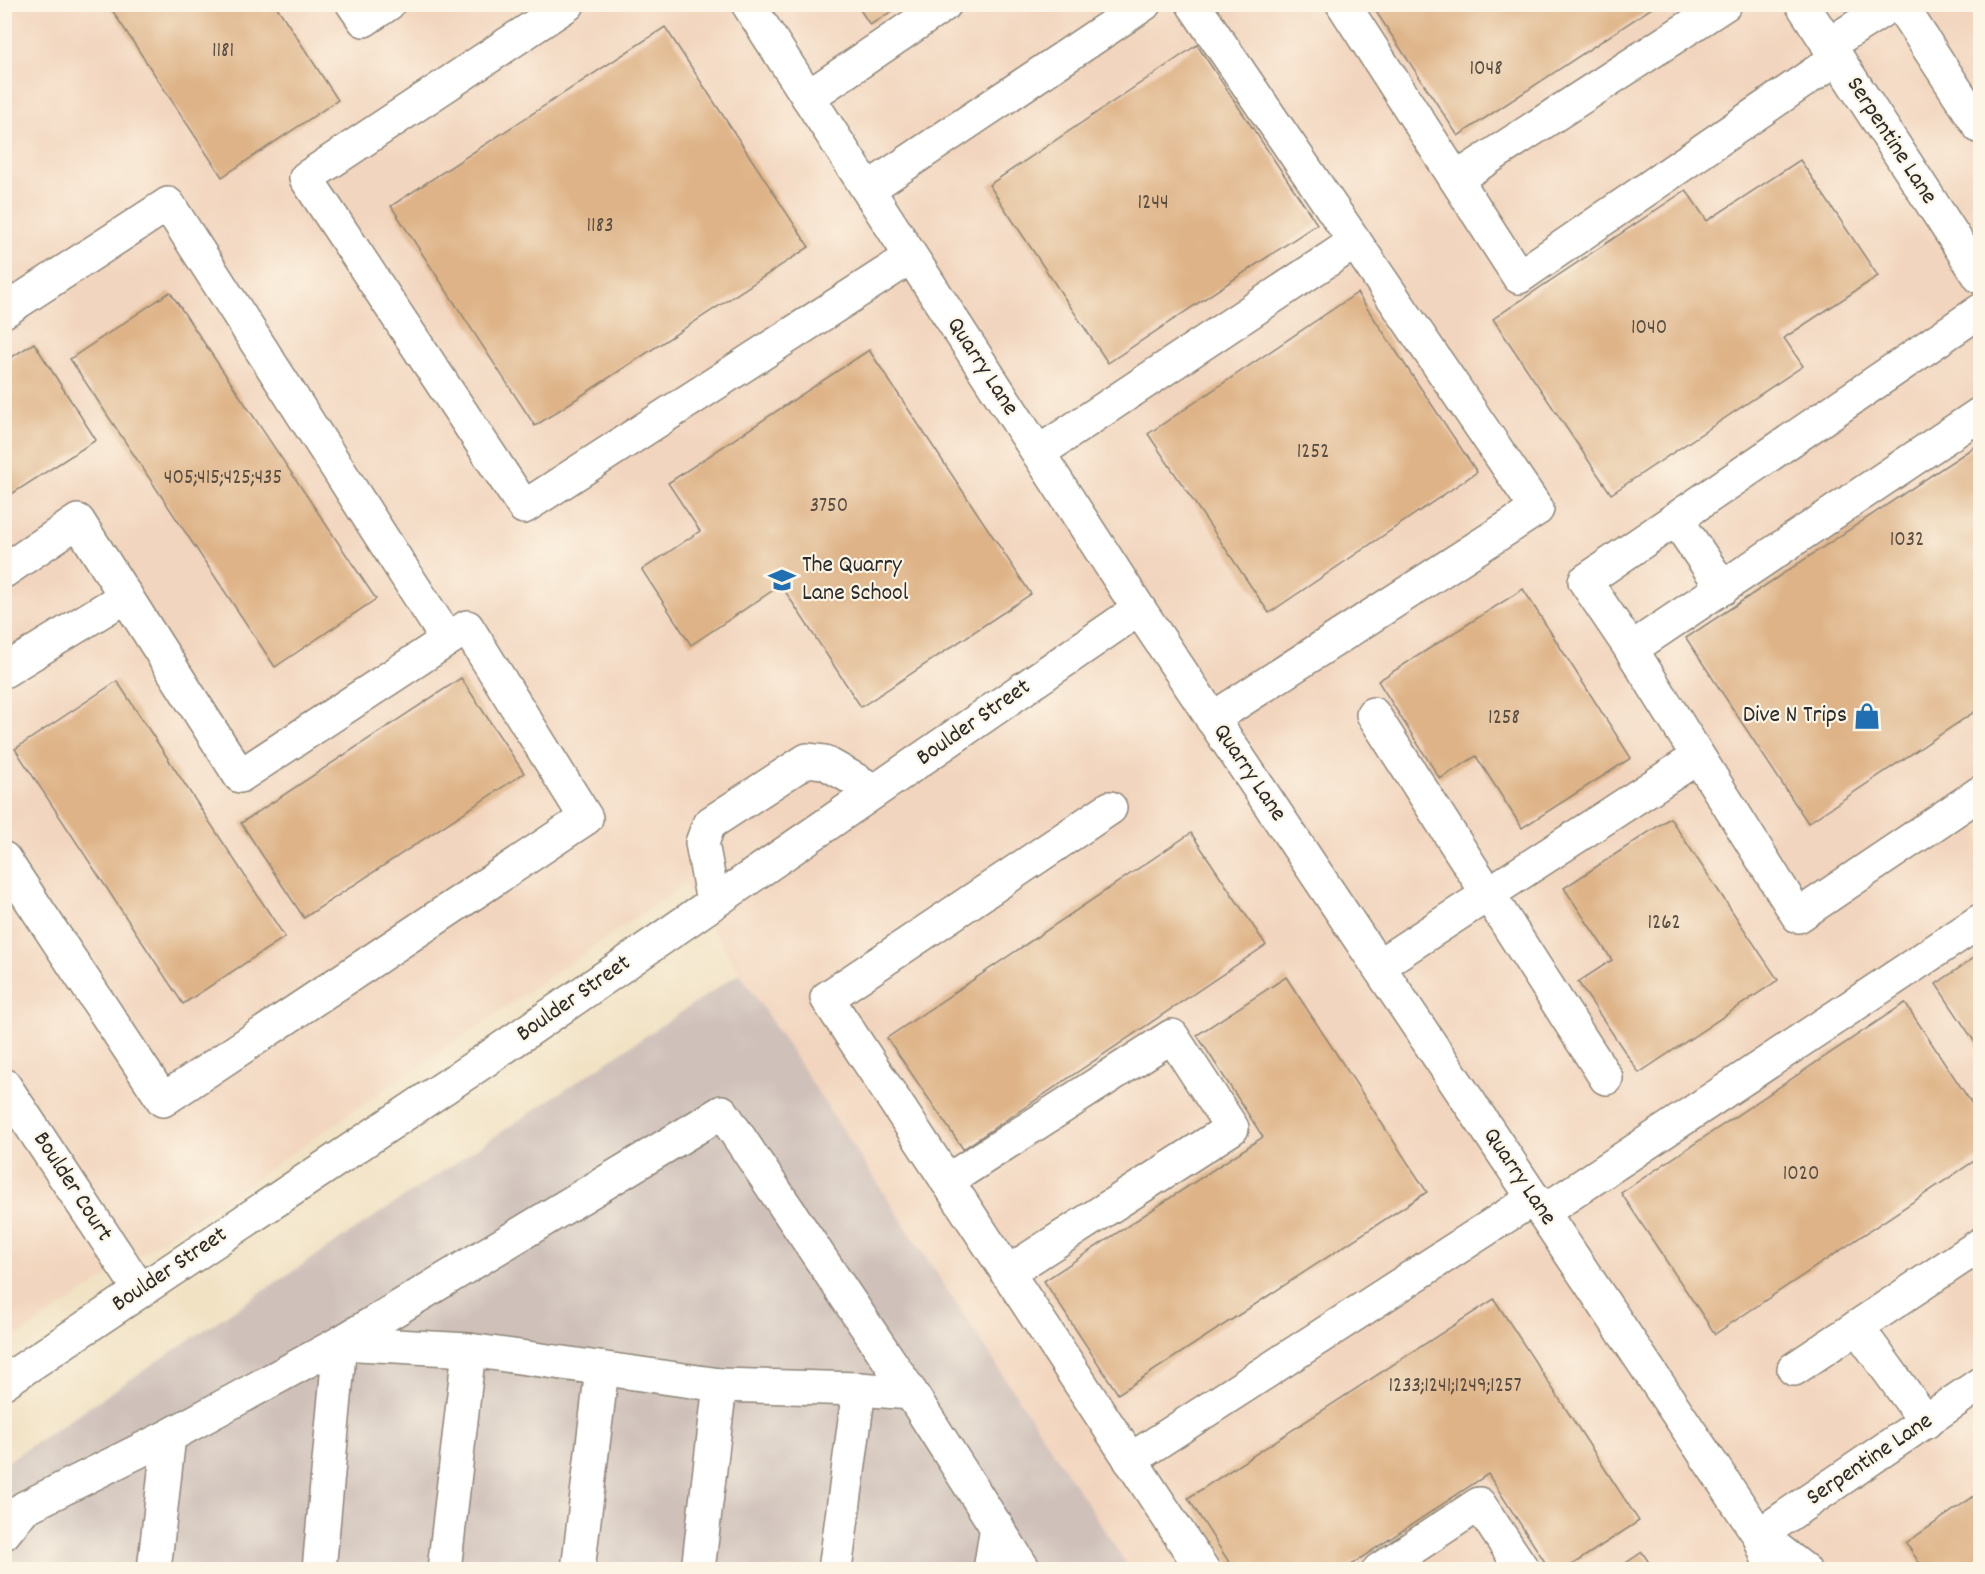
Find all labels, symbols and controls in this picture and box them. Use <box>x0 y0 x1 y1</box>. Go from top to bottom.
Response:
house number: 1181 <box>212 37 234 67</box>
house number: 1048 <box>1469 55 1503 85</box>
street label: Serpentine Lane <box>1837 71 1945 211</box>
house number: 1244 <box>1137 189 1169 219</box>
house number: 1183 <box>587 212 613 242</box>
street label: Quarry Lane <box>937 311 1027 423</box>
house number: 1040 <box>1631 314 1667 344</box>
house number: 1252 <box>1297 438 1329 468</box>
house number: 405;415;425;435 <box>164 464 282 494</box>
house number: 3750 <box>810 492 848 522</box>
house number: 1032 <box>1890 526 1924 556</box>
place label: The Quarry Lane School <box>802 549 909 611</box>
school or university icon: The Quarry Lane School <box>767 565 797 595</box>
street label: Boulder Street <box>910 671 1038 775</box>
place label: Dive N Trips <box>1743 699 1847 733</box>
shop icon: Dive N Trips <box>1852 701 1882 731</box>
house number: 1258 <box>1488 704 1520 734</box>
street label: Quarry Lane <box>1204 717 1294 829</box>
house number: 1262 <box>1647 909 1681 939</box>
street label: Boulder Street <box>510 947 638 1051</box>
street label: Quarry Lane <box>1474 1121 1564 1233</box>
street label: Boulder Court <box>24 1125 120 1249</box>
house number: 1020 <box>1783 1160 1819 1190</box>
street label: Boulder Street <box>106 1219 235 1321</box>
house number: 1233;1241;1249;1257 <box>1388 1372 1522 1402</box>
street label: Serpentine Lane <box>1800 1405 1940 1515</box>

